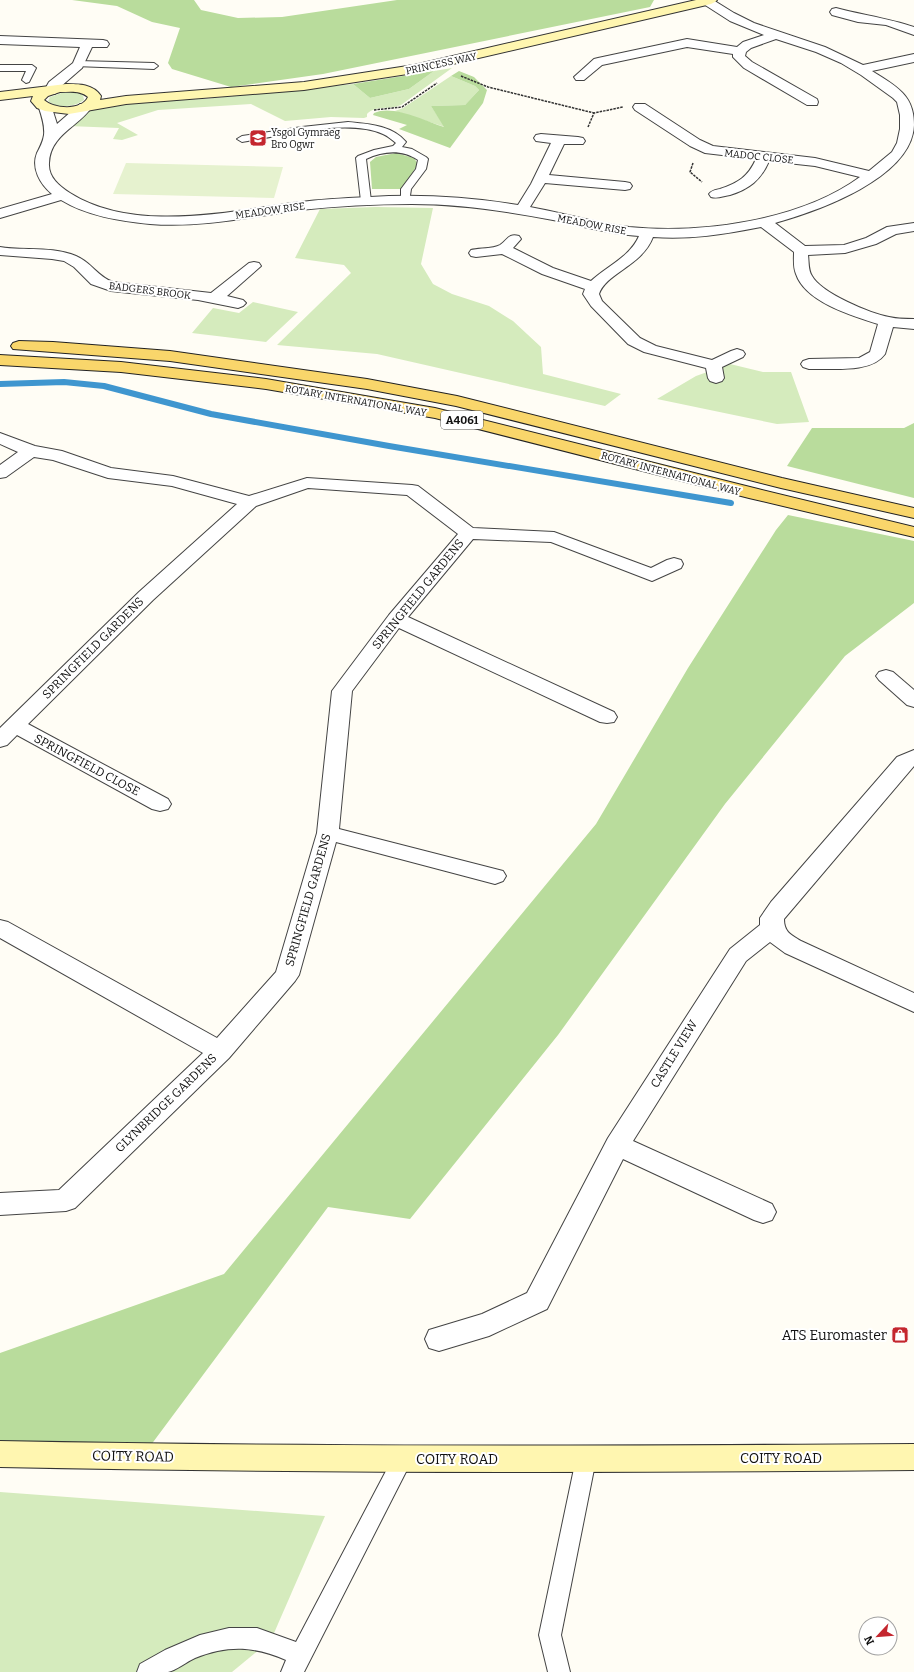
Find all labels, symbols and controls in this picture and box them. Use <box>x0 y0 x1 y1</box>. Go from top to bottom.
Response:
street label: PRINCESS WAY <box>405 50 478 77</box>
place label: Ysgol Gymraeg Bro Ogwr <box>271 127 341 151</box>
school or university icon: Ysgol Gymraeg Bro Ogwr <box>248 128 268 148</box>
street label: MADOC CLOSE <box>724 147 794 167</box>
street label: MEADOW RISE <box>235 200 306 222</box>
street label: MEADOW RISE <box>556 212 627 238</box>
street label: BADGERS BROOK <box>108 280 192 302</box>
street label: ROTARY INTERNATIONAL WAY <box>284 383 428 419</box>
road number: A4061 <box>441 411 483 429</box>
street label: ROTARY INTERNATIONAL WAY <box>600 450 742 499</box>
street label: SPRINGFIELD GARDENS <box>369 536 467 652</box>
street label: SPRINGFIELD GARDENS <box>39 594 147 702</box>
street label: SPRINGFIELD CLOSE <box>32 731 142 799</box>
street label: SPRINGFIELD GARDENS <box>282 832 334 968</box>
street label: CASTLE VIEW <box>648 1017 701 1090</box>
street label: GLYNBRIDGE GARDENS <box>112 1051 220 1155</box>
shop icon: ATS Euromaster <box>890 1325 910 1345</box>
place label: ATS Euromaster <box>782 1327 887 1344</box>
street label: COITY ROAD <box>92 1447 174 1466</box>
street label: COITY ROAD <box>740 1450 822 1467</box>
street label: COITY ROAD <box>416 1451 498 1468</box>
north arrow <box>858 1616 898 1656</box>
text: N <box>862 1633 877 1647</box>

